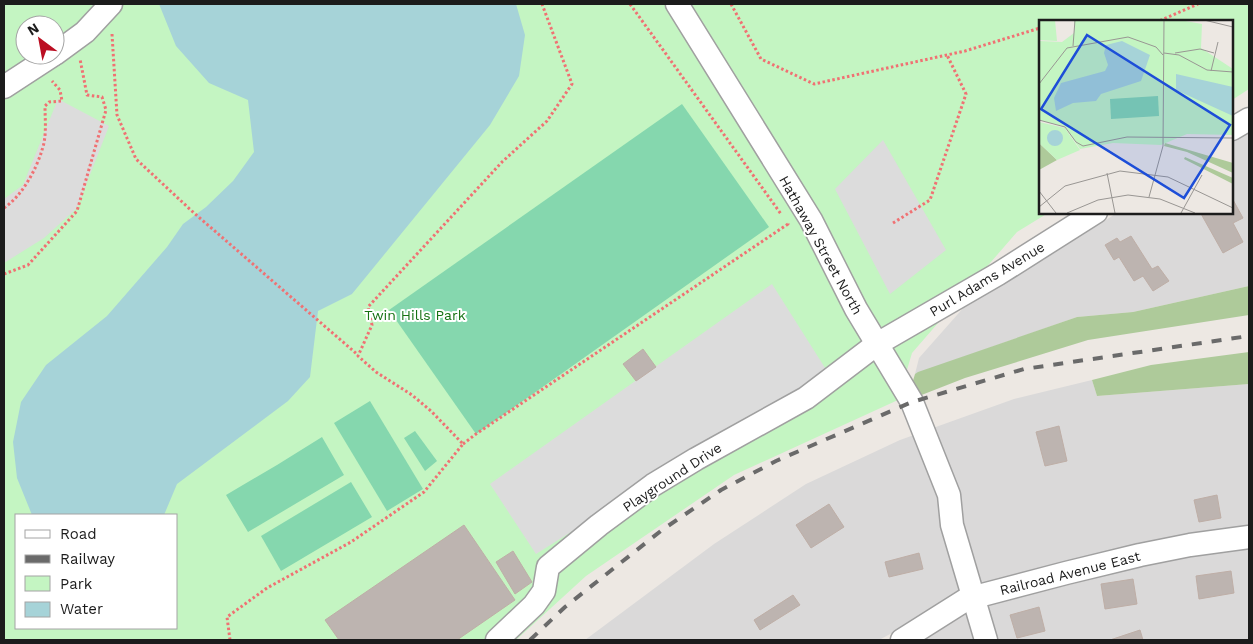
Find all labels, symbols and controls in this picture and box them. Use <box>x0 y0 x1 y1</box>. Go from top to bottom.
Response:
north arrow <box>15 15 65 65</box>
text: N <box>24 19 42 39</box>
inset map <box>1039 20 1233 214</box>
street label: Hathaway Street North <box>776 173 866 317</box>
street label: Purl Adams Avenue <box>927 238 1047 320</box>
park label: Twin Hills Park <box>364 307 466 323</box>
street label: Playground Drive <box>620 439 724 515</box>
legend <box>15 514 178 629</box>
text: Road <box>60 525 97 543</box>
street label: Railroad Avenue East <box>998 548 1142 598</box>
text: Railway <box>60 550 115 568</box>
text: Park <box>60 575 93 593</box>
text: Water <box>60 600 103 618</box>

